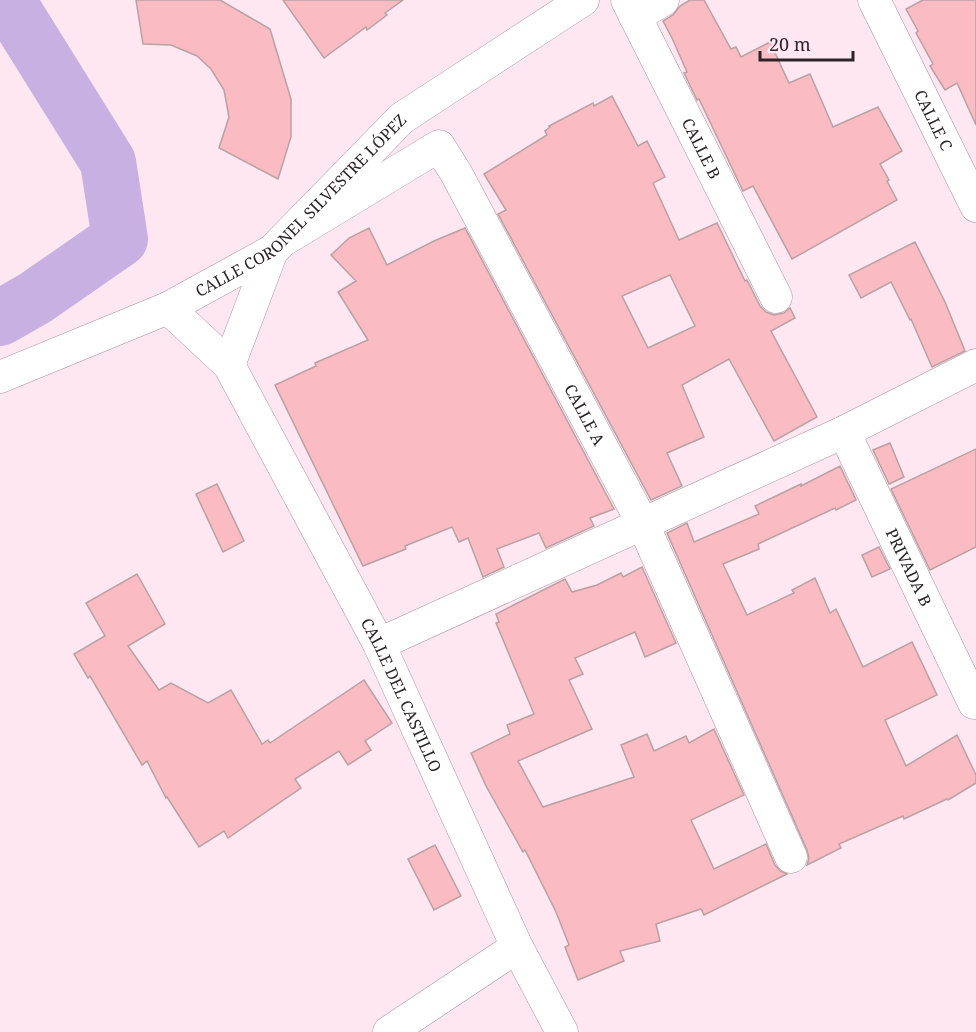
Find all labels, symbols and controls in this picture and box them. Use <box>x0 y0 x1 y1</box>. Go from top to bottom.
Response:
scale bar <box>760 24 853 62</box>
text: 20 m <box>769 32 811 56</box>
street label: CALLE C <box>909 86 958 154</box>
street label: CALLE CORONEL SILVESTRE LÓPEZ <box>191 109 411 302</box>
street label: CALLE B <box>677 114 726 183</box>
street label: CALLE A <box>559 380 610 450</box>
street label: PRIVADA B <box>881 525 937 610</box>
street label: CALLE DEL CASTILLO <box>356 614 447 776</box>

